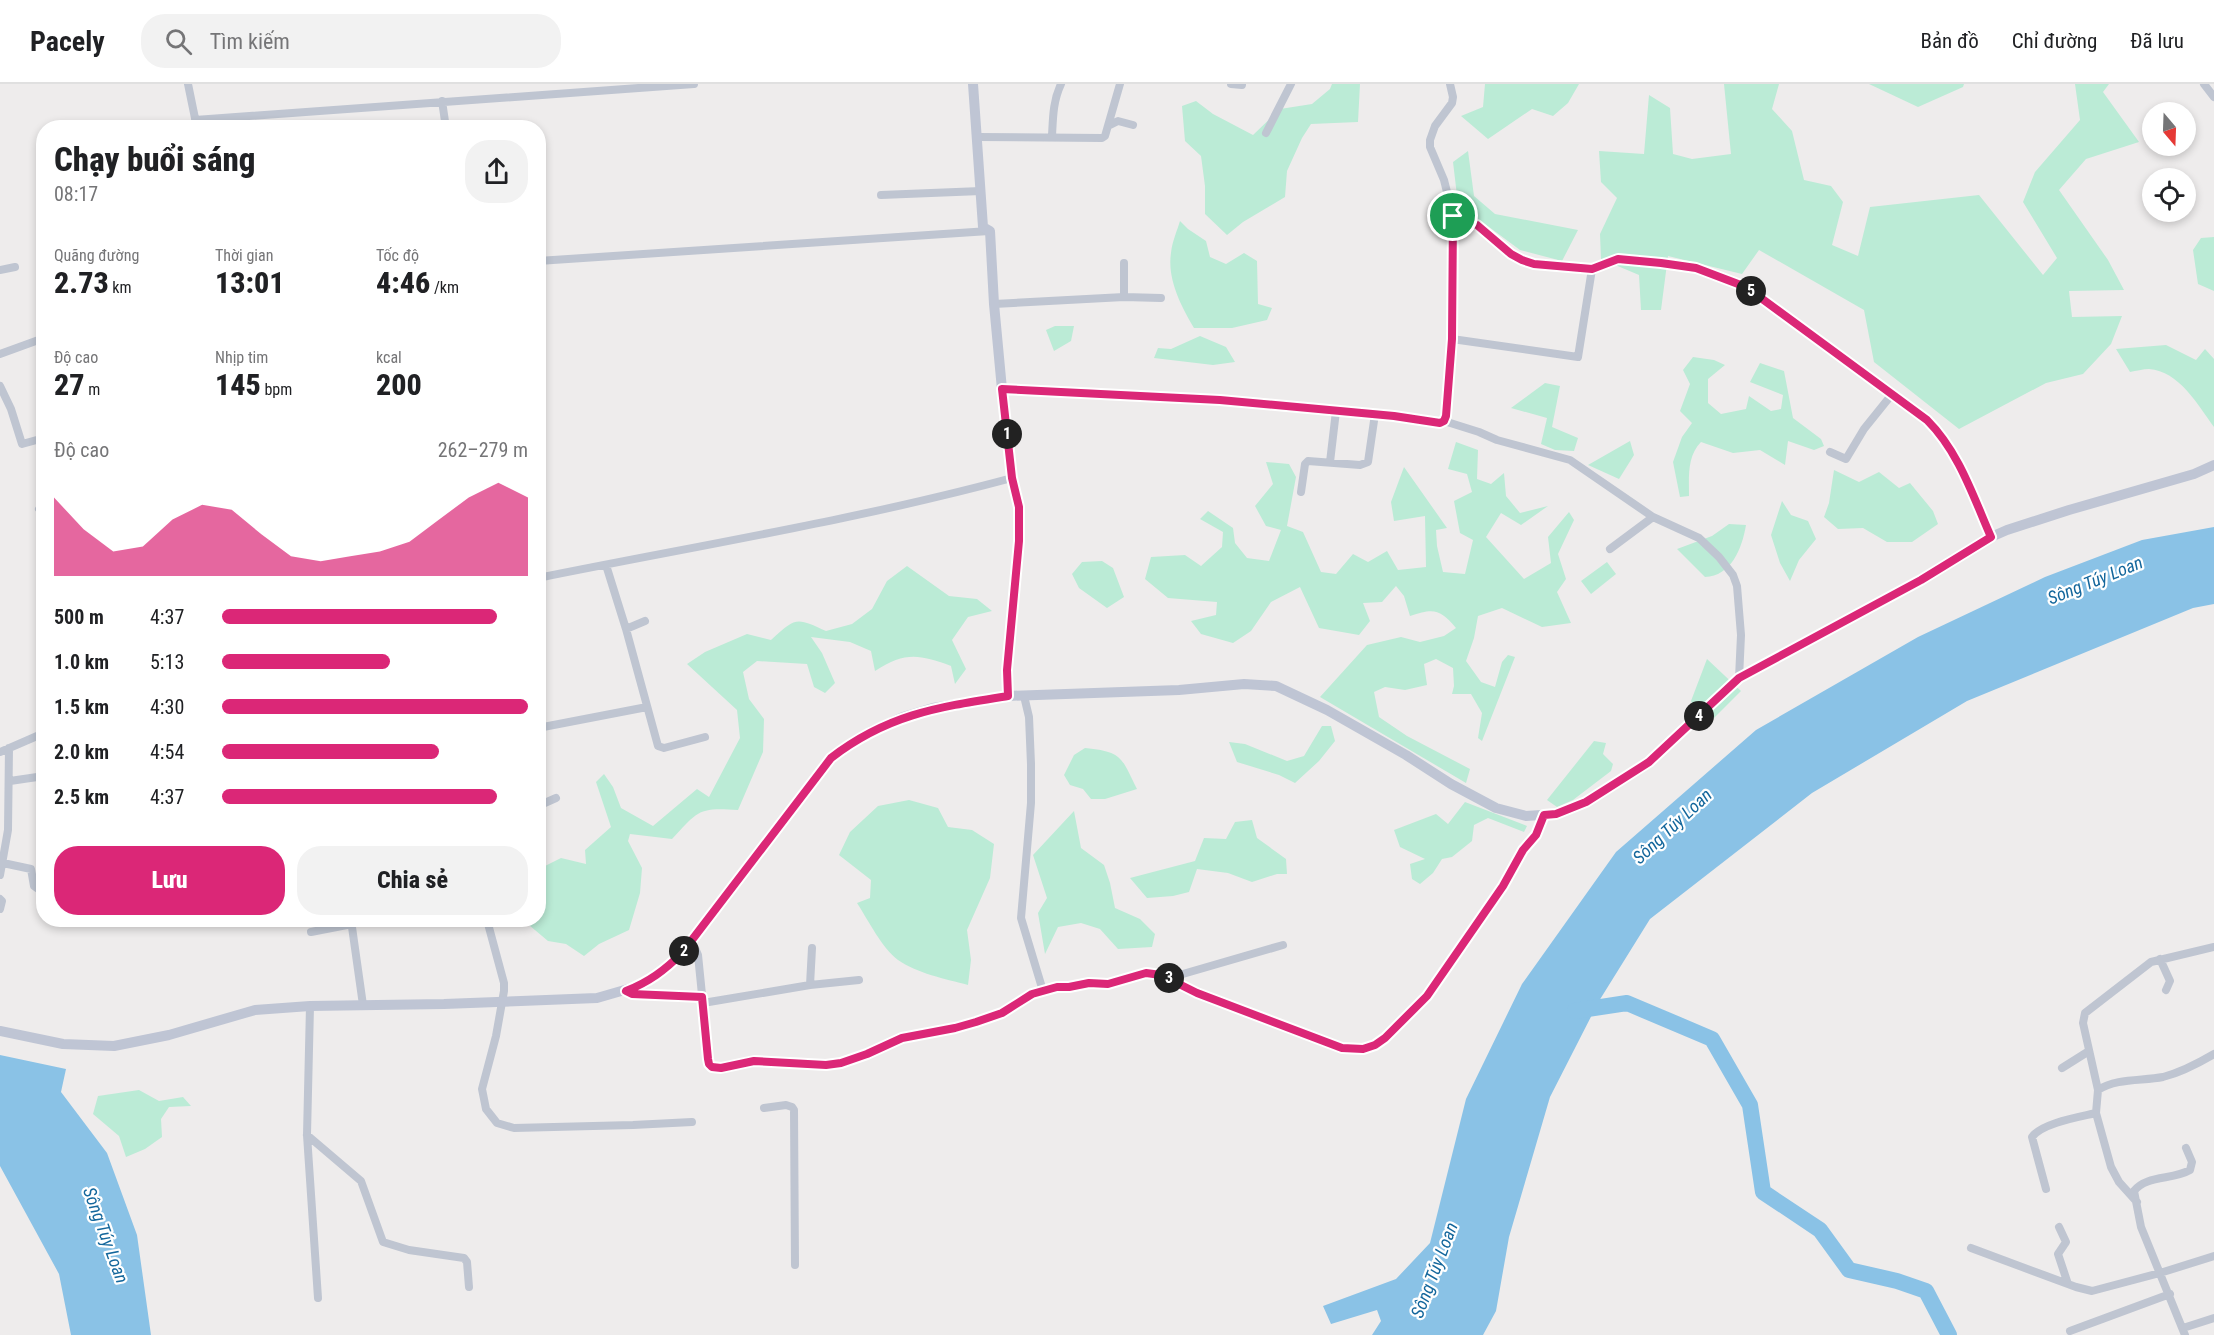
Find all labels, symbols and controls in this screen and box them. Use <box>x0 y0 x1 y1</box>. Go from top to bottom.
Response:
search box <box>141 14 561 68</box>
text: Pacely <box>30 25 105 58</box>
icon: search <box>162 25 195 58</box>
text: Tìm kiếm <box>210 29 290 54</box>
text: Bản đồ <box>1921 29 1979 53</box>
text: Chỉ đường <box>2012 29 2097 53</box>
text: Đã lưu <box>2130 29 2184 53</box>
north arrow <box>2142 102 2196 156</box>
map controls <box>2142 102 2196 222</box>
text: Chạy buổi sáng <box>54 140 255 179</box>
button: share <box>465 140 528 203</box>
button: locate <box>2142 168 2196 222</box>
text: 08:17 <box>54 182 98 206</box>
pin <box>1427 190 1478 241</box>
icon: arrive <box>1436 199 1469 232</box>
text: Quãng đường <box>54 246 139 265</box>
text: Thời gian <box>215 246 273 265</box>
text: Tốc độ <box>376 246 419 265</box>
text: 2.73 <box>54 265 109 300</box>
text: 13:01 <box>215 265 284 300</box>
text: 4:46 <box>376 265 430 300</box>
pin: 5 <box>1736 276 1766 306</box>
text: km <box>109 278 132 297</box>
text: /km <box>430 278 459 297</box>
text: 5 <box>1747 281 1755 300</box>
text: Độ cao <box>54 348 98 367</box>
text: Nhịp tim <box>215 348 268 367</box>
text: kcal <box>376 348 402 367</box>
text: 27 <box>54 367 85 402</box>
text: 145 <box>215 367 261 402</box>
text: 200 <box>376 367 422 402</box>
text: m <box>85 380 100 399</box>
text: bpm <box>261 380 292 399</box>
pin: 1 <box>992 419 1022 449</box>
text: 1 <box>1003 424 1011 443</box>
text: Độ cao <box>54 438 109 462</box>
text: 262–279 m <box>438 438 528 462</box>
water label: Sông Túy Loan <box>2044 551 2146 609</box>
text: 500 m <box>54 605 104 629</box>
text: 4:37 <box>150 605 184 629</box>
text: 1.0 km <box>54 650 109 674</box>
text: 5:13 <box>150 650 184 674</box>
text: 1.5 km <box>54 695 109 719</box>
text: 4:30 <box>150 695 184 719</box>
pin: 4 <box>1684 701 1714 731</box>
text: 4 <box>1695 706 1703 725</box>
text: 2.0 km <box>54 740 109 764</box>
text: 4:54 <box>150 740 184 764</box>
water label: Sông Túy Loan <box>1628 784 1716 868</box>
text: 2.5 km <box>54 785 109 809</box>
text: 4:37 <box>150 785 184 809</box>
button: Lưu <box>54 846 285 915</box>
button: Chia sẻ <box>297 846 528 915</box>
pin: 2 <box>669 936 699 966</box>
text: 2 <box>680 941 688 960</box>
pin: 3 <box>1154 963 1184 993</box>
text: 3 <box>1165 968 1173 987</box>
water label: Sông Túy Loan <box>79 1184 133 1286</box>
water label: Sông Túy Loan <box>1406 1219 1462 1321</box>

